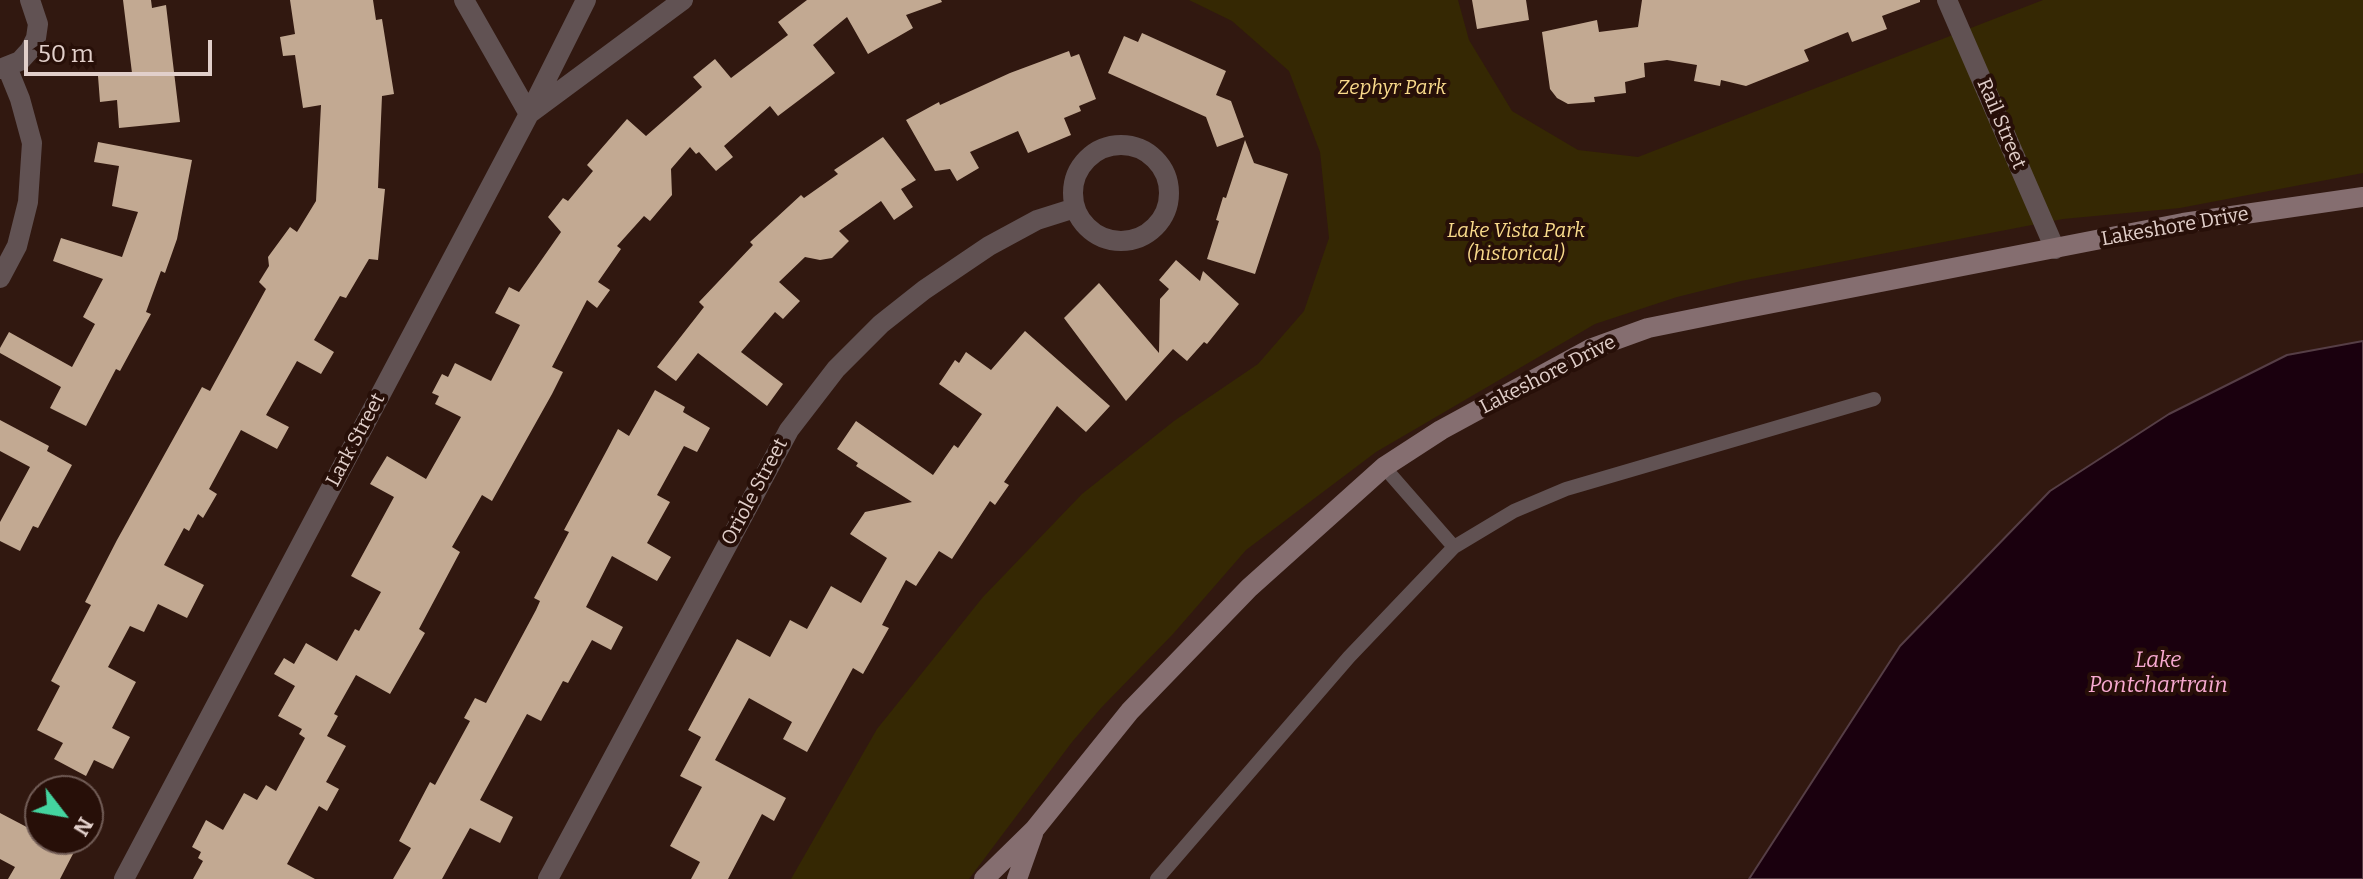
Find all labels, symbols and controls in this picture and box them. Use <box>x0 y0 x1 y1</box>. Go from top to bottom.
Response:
scale bar <box>28 24 216 74</box>
text: 50 m <box>38 40 94 68</box>
street label: Rail Street <box>1971 75 2031 173</box>
park label: Zephyr Park <box>1338 76 1446 100</box>
street label: Lakeshore Drive <box>2099 202 2251 252</box>
park label: Lake Vista Park (historical) <box>1447 219 1585 266</box>
street label: Lakeshore Drive <box>1476 330 1620 420</box>
street label: Lark Street <box>321 389 391 491</box>
street label: Oriole Street <box>717 434 793 550</box>
water label: Lake Pontchartrain <box>2088 648 2228 700</box>
north arrow <box>24 775 104 855</box>
text: N <box>67 812 99 841</box>

